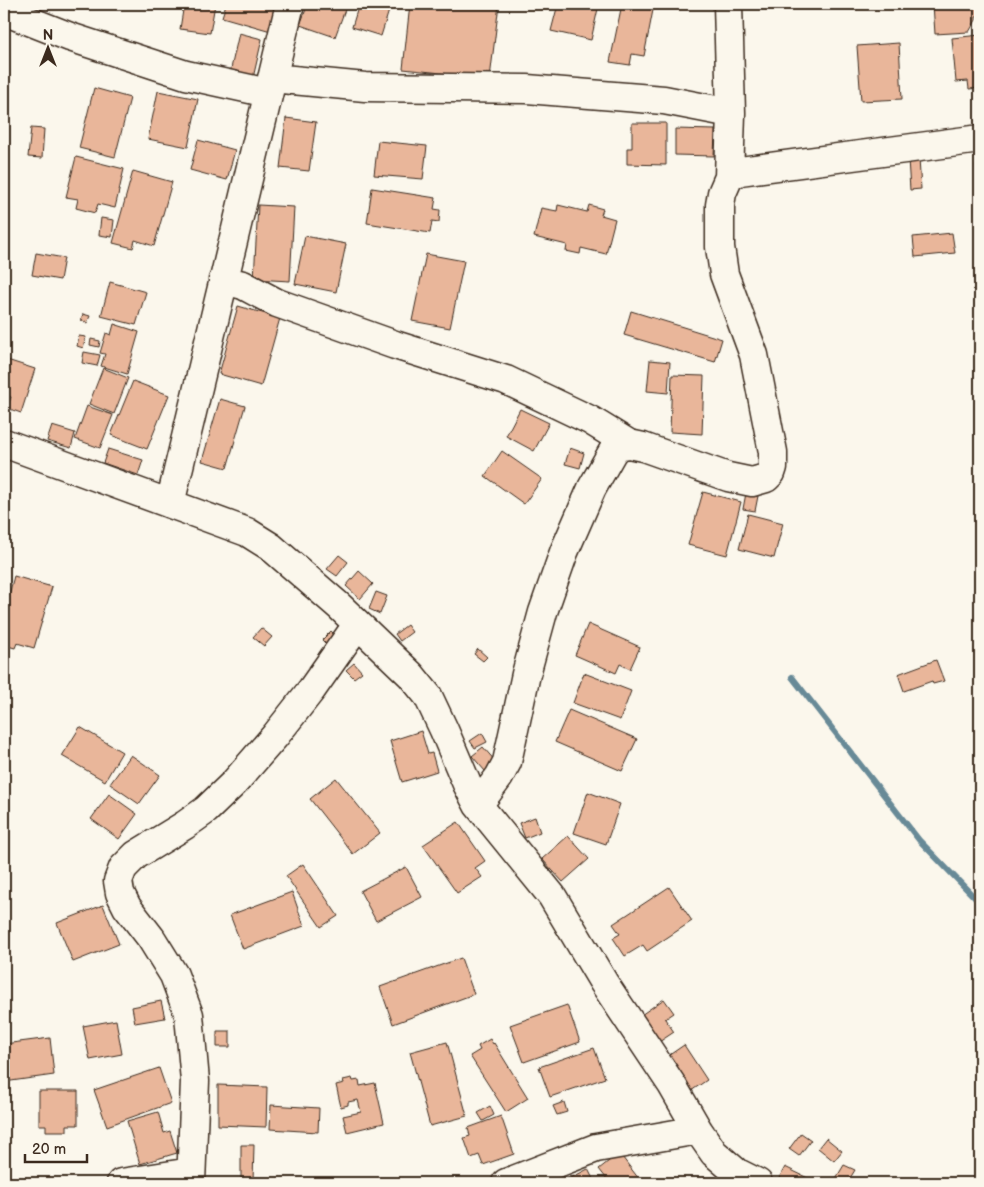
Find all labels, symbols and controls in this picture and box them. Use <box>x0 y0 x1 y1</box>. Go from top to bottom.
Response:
north arrow <box>22 22 72 72</box>
text: N <box>43 27 53 44</box>
scale bar <box>25 1132 88 1164</box>
text: 20 m <box>32 1140 66 1159</box>

